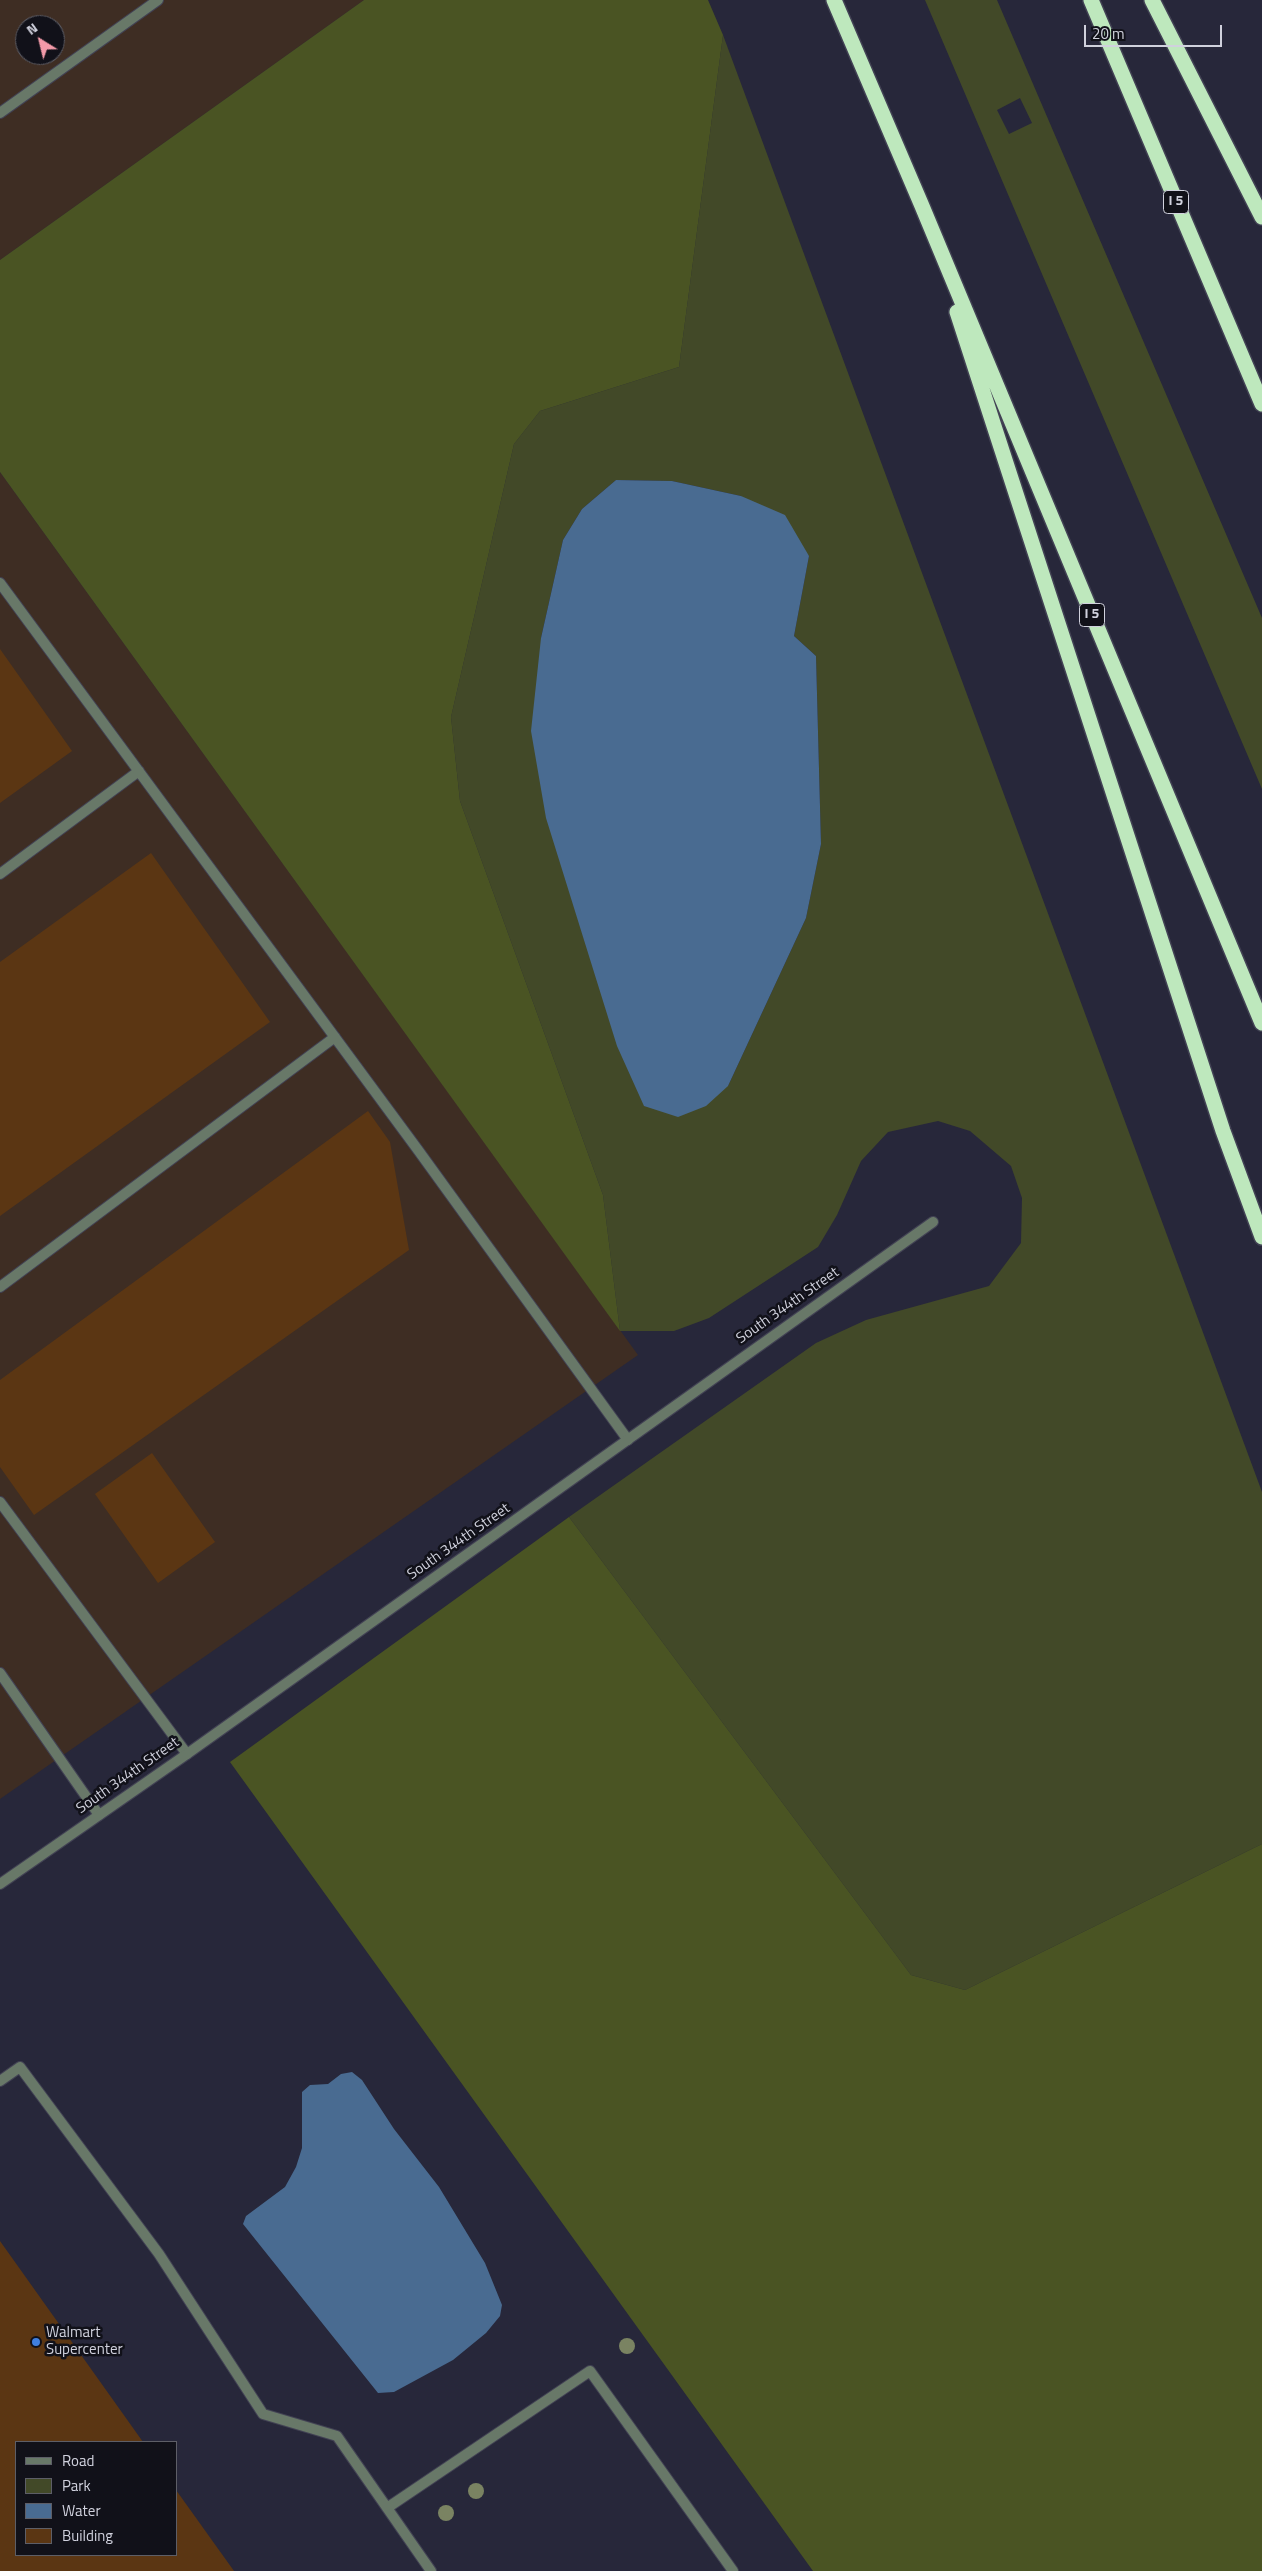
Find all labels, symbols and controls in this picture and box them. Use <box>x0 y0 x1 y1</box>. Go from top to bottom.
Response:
north arrow <box>15 15 65 65</box>
scale bar <box>1087 15 1224 47</box>
text: N <box>21 17 42 40</box>
text: 20 m <box>1092 22 1125 45</box>
road number: I 5 <box>1164 190 1188 213</box>
road number: I 5 <box>1080 604 1104 626</box>
street label: South 344th Street <box>733 1264 843 1348</box>
street label: South 344th Street <box>404 1500 514 1584</box>
street label: South 344th Street <box>73 1734 183 1818</box>
place label: Walmart Supercenter <box>46 2324 123 2359</box>
marker: Walmart Supercenter <box>30 2336 42 2348</box>
legend <box>15 2441 178 2556</box>
text: Road <box>62 2449 94 2472</box>
text: Park <box>62 2474 91 2497</box>
text: Water <box>62 2499 101 2522</box>
text: Building <box>62 2524 113 2547</box>

